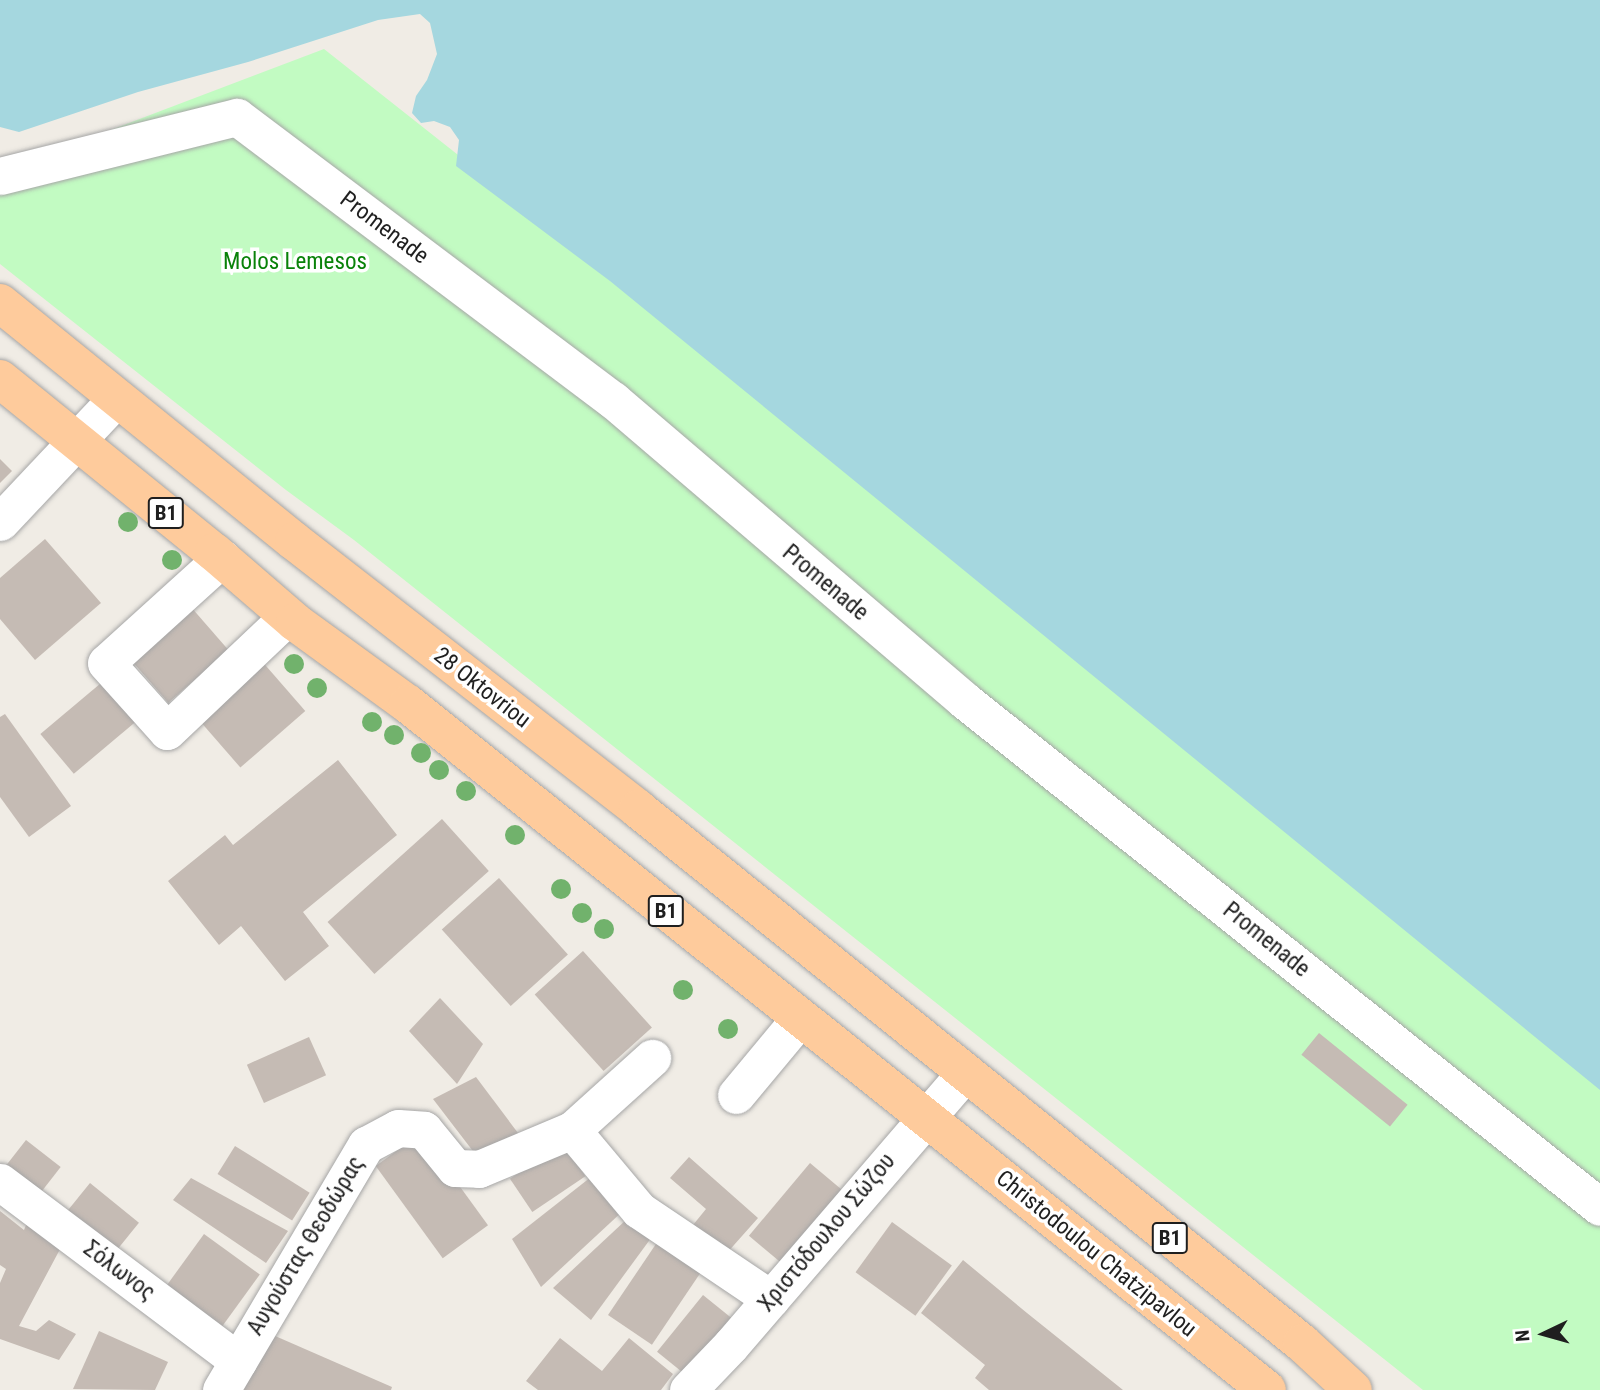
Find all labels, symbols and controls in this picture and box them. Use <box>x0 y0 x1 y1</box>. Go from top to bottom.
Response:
street label: Promenade <box>334 186 434 270</box>
park label: Molos Lemesos <box>223 248 367 276</box>
road number: B1 <box>147 496 185 530</box>
street label: Promenade <box>776 539 874 627</box>
street label: 28 Oktovriou <box>428 642 536 734</box>
road number: B1 <box>647 894 685 928</box>
street label: Promenade <box>1217 897 1315 983</box>
street label: Χριστόδουλου Σώζου <box>753 1148 901 1318</box>
street label: Αυγούστας Θεοδώρας <box>242 1152 370 1340</box>
street label: Christodoulou Chatzipavlou <box>990 1165 1202 1343</box>
road number: B1 <box>1151 1220 1189 1256</box>
street label: Σόλωνος <box>78 1235 160 1307</box>
north arrow <box>1509 1299 1579 1369</box>
text: N <box>1511 1329 1535 1343</box>

